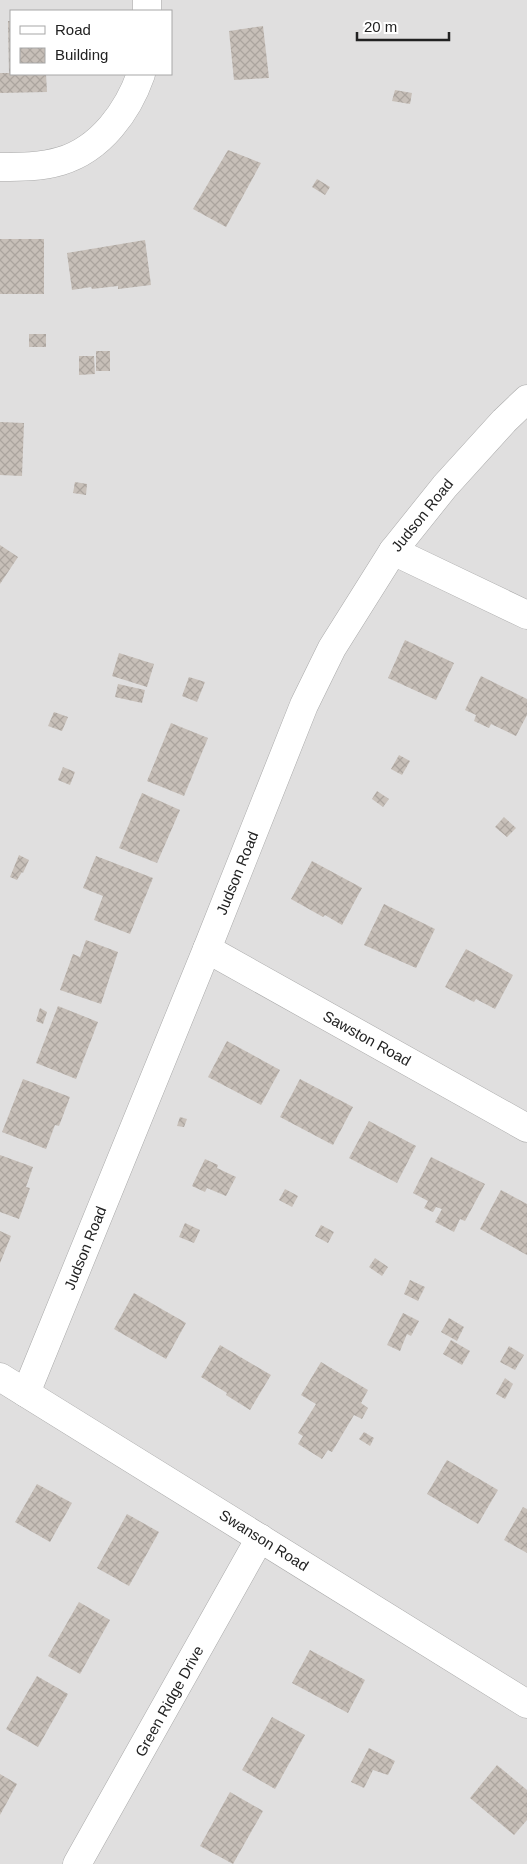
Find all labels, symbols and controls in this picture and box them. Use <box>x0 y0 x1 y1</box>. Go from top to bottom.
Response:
legend <box>10 10 172 75</box>
scale bar <box>357 10 450 42</box>
text: 20 m <box>364 18 397 35</box>
text: Road <box>55 21 91 38</box>
text: Building <box>55 46 108 63</box>
street label: Judson Road <box>388 475 456 555</box>
street label: Judson Road <box>213 829 261 917</box>
street label: Sawston Road <box>320 1007 414 1069</box>
street label: Judson Road <box>61 1204 109 1292</box>
street label: Swanson Road <box>216 1506 312 1574</box>
street label: Green Ridge Drive <box>131 1643 207 1759</box>

